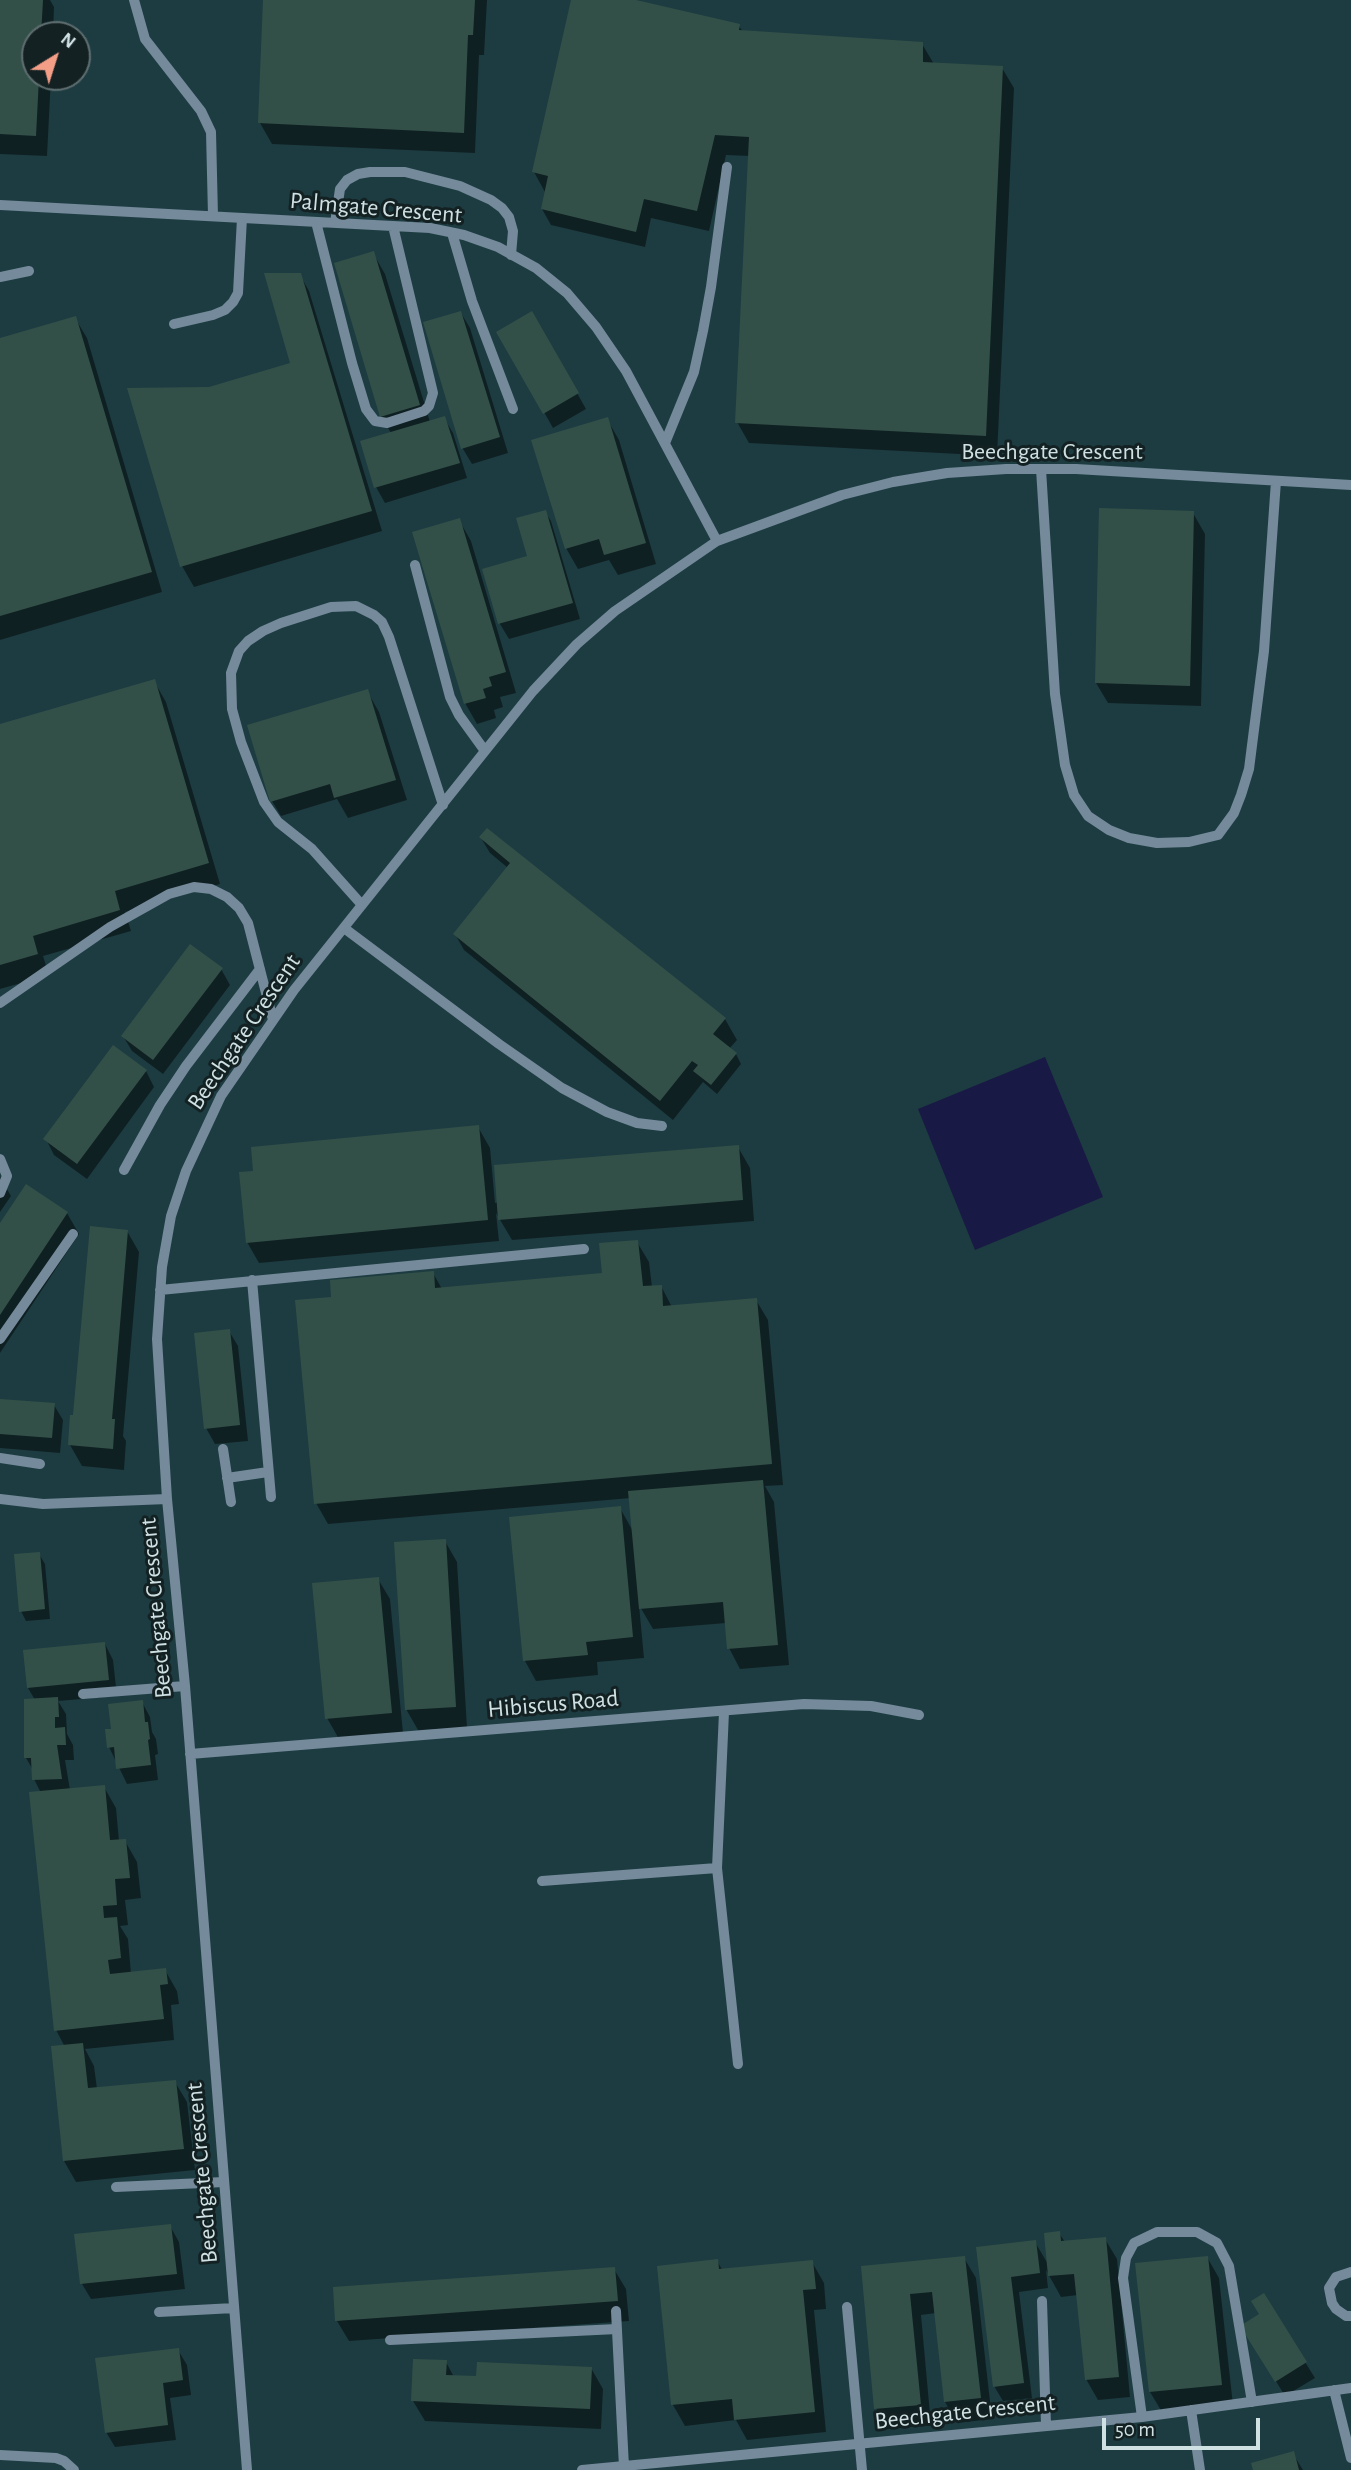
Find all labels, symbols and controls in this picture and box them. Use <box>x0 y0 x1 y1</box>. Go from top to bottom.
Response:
north arrow <box>21 21 91 91</box>
text: N <box>57 29 79 52</box>
street label: Palmgate Crescent <box>289 186 463 230</box>
street label: Beechgate Crescent <box>961 438 1143 466</box>
street label: Beechgate Crescent <box>181 949 307 1115</box>
street label: Beechgate Crescent <box>134 1516 178 1700</box>
street label: Hibiscus Road <box>486 1684 620 1724</box>
street label: Beechgate Crescent <box>180 2081 224 2265</box>
street label: Beechgate Crescent <box>873 2388 1057 2436</box>
scale bar <box>1106 2404 1264 2448</box>
text: 50 m <box>1115 2419 1155 2440</box>

